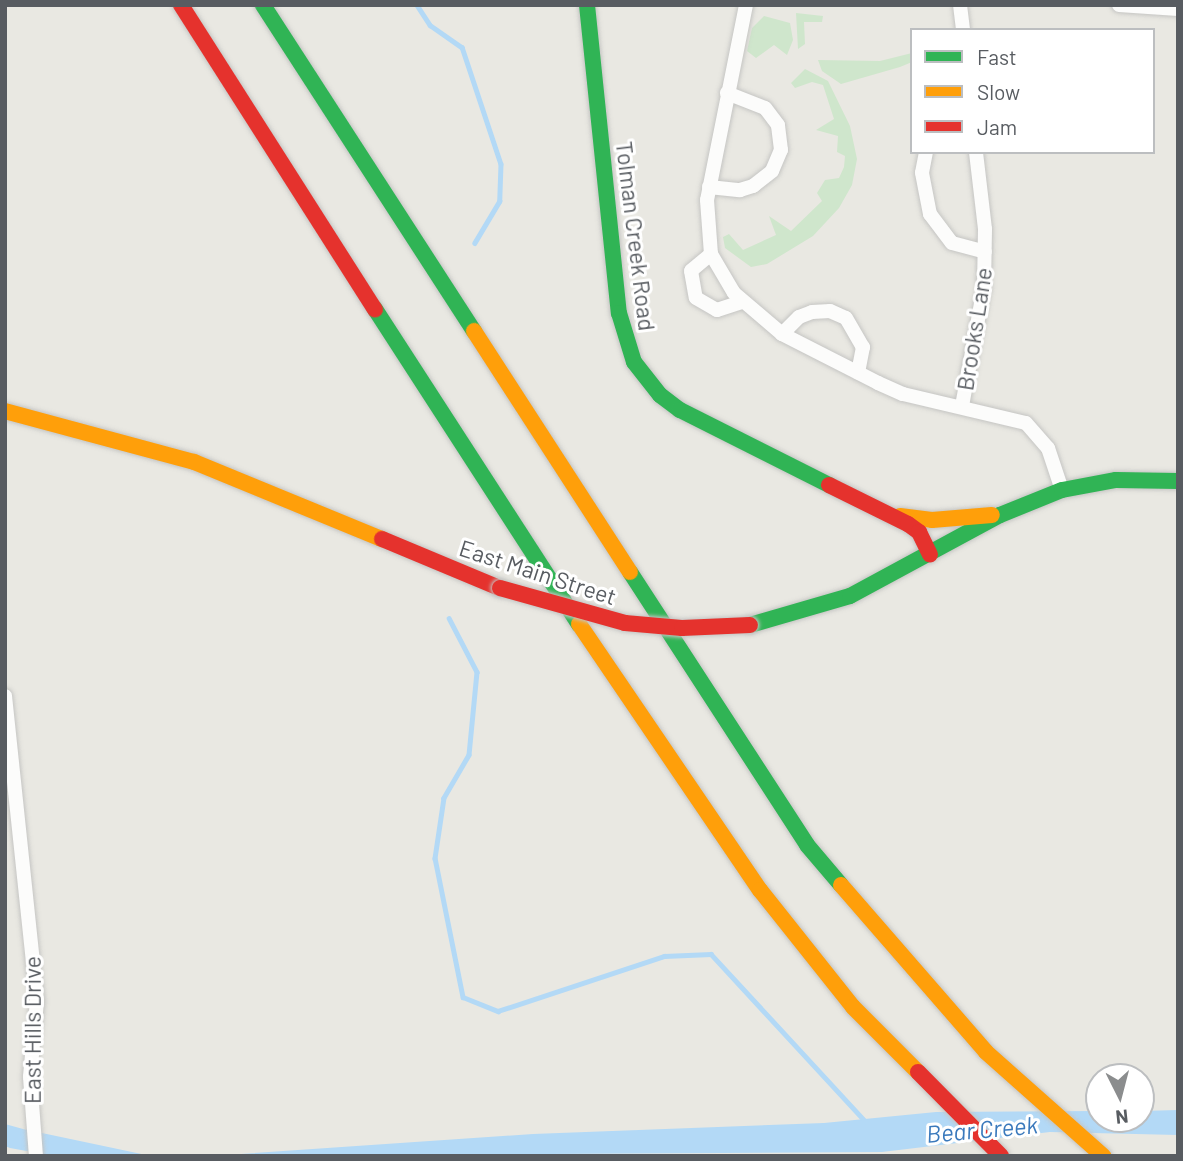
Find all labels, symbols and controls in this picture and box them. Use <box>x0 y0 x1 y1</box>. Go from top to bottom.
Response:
legend <box>910 28 1155 154</box>
text: Fast <box>977 44 1017 69</box>
text: Slow <box>977 79 1020 104</box>
text: Jam <box>977 114 1017 139</box>
street label: Tolman Creek Road <box>611 140 661 332</box>
street label: Brooks Lane <box>951 266 997 392</box>
street label: East Main Street <box>456 534 620 610</box>
street label: East Hills Drive <box>18 956 46 1104</box>
north arrow <box>1085 1063 1155 1133</box>
text: N <box>1115 1105 1130 1129</box>
water label: Bear Creek <box>925 1110 1039 1148</box>

